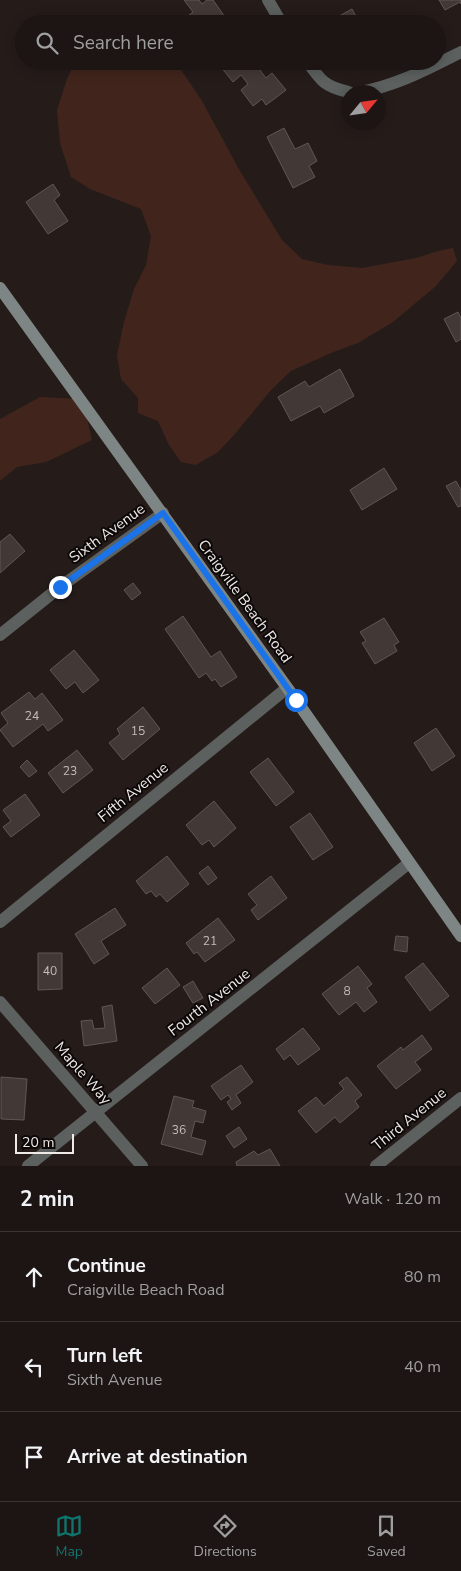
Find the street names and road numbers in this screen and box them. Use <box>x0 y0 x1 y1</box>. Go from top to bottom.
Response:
street label: Sixth Avenue <box>65 499 149 567</box>
street label: Craigville Beach Road <box>193 535 297 667</box>
street label: Fifth Avenue <box>94 757 172 827</box>
street label: Fourth Avenue <box>164 964 254 1040</box>
street label: Maple Way <box>50 1037 116 1109</box>
street label: Third Avenue <box>368 1083 450 1155</box>

